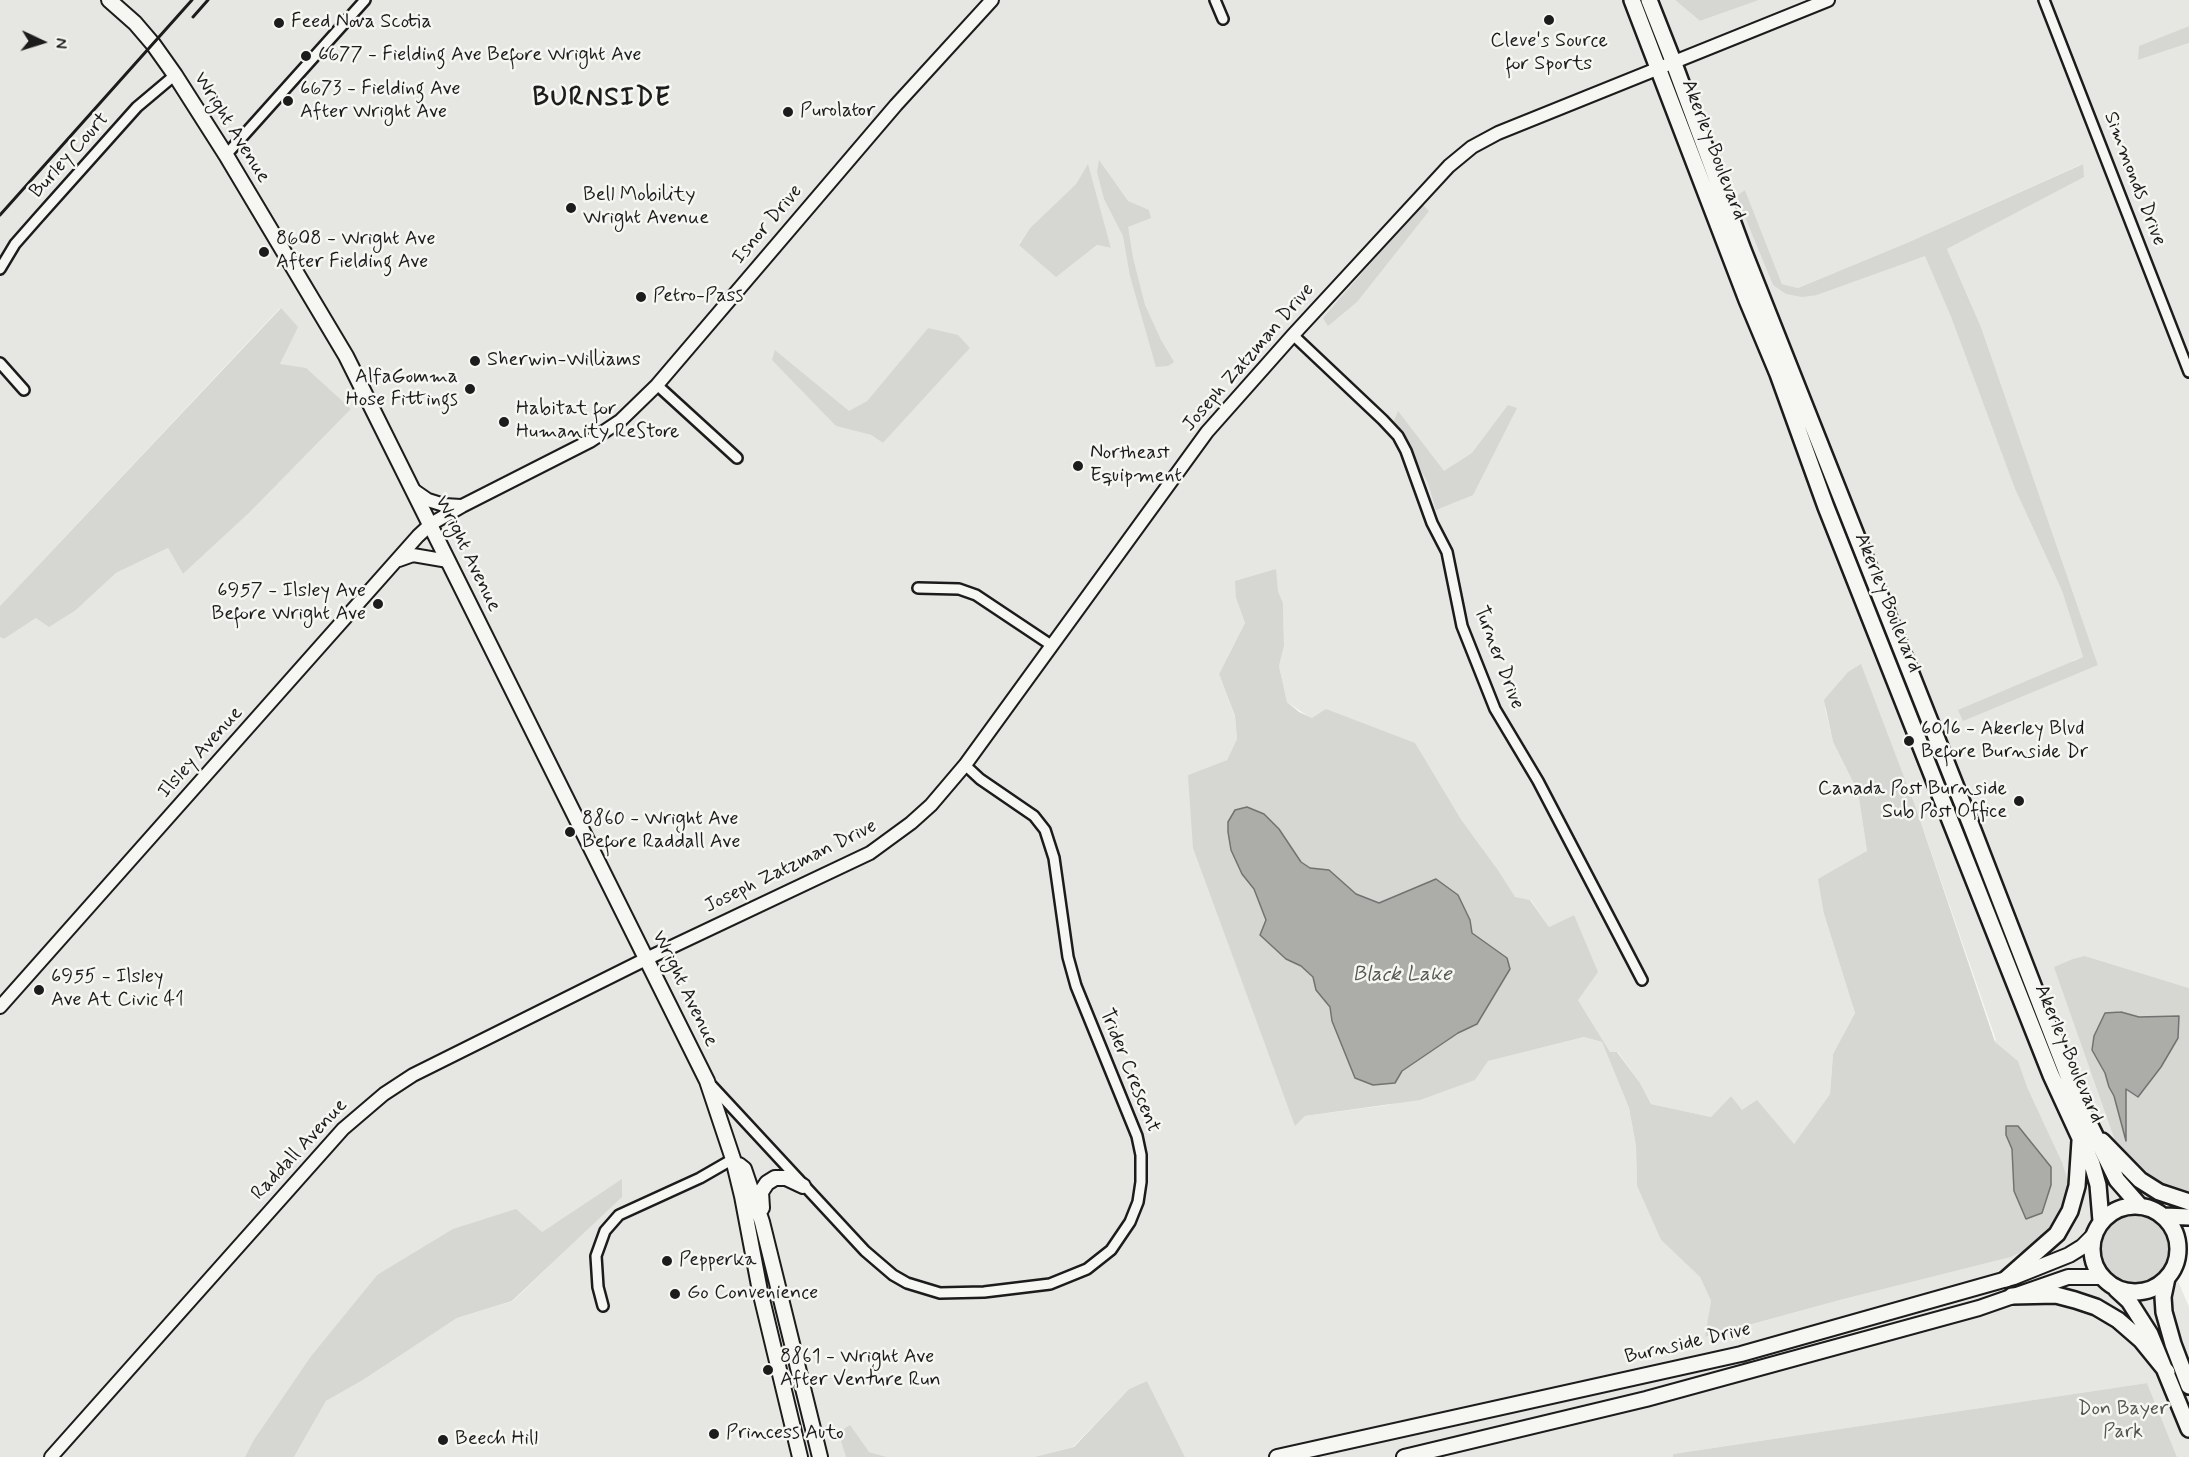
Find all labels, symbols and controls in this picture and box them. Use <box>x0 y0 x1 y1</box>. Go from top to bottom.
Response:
place label: Feed Nova Scotia <box>291 11 432 35</box>
north arrow <box>12 12 72 72</box>
marker: Cleve's Source for Sports <box>1542 13 1556 27</box>
marker: Feed Nova Scotia <box>272 16 286 30</box>
place label: Cleve's Source for Sports <box>1490 30 1608 77</box>
text: N <box>50 37 71 49</box>
place label: 6677 - Fielding Ave Before Wright Ave <box>318 44 641 68</box>
marker: 6677 - Fielding Ave Before Wright Ave <box>299 49 313 63</box>
street label: Wright Avenue <box>187 68 275 188</box>
street label: Akerley Boulevard <box>1675 77 1751 223</box>
place label: 6673 - Fielding Ave After Wright Ave <box>300 78 461 125</box>
district label: BURNSIDE <box>533 84 671 116</box>
marker: 6673 - Fielding Ave After Wright Ave <box>281 94 295 108</box>
place label: Purolator <box>800 100 875 124</box>
marker: Purolator <box>781 105 795 119</box>
street label: Burley Court <box>25 108 115 204</box>
street label: Simmonds Drive <box>2097 109 2171 249</box>
street label: Isnor Drive <box>728 180 808 270</box>
place label: Bell Mobility Wright Avenue <box>583 184 709 231</box>
marker: Bell Mobility Wright Avenue <box>564 201 578 215</box>
place label: 8608 - Wright Ave After Fielding Ave <box>276 228 435 275</box>
marker: 8608 - Wright Ave After Fielding Ave <box>257 245 271 259</box>
street label: Joseph Zatzman Drive <box>1178 279 1320 437</box>
place label: Petro-Pass <box>653 285 743 309</box>
marker: Petro-Pass <box>634 290 648 304</box>
place label: Sherwin-Williams <box>487 349 641 373</box>
marker: Sherwin-Williams <box>468 354 482 368</box>
place label: AlfaGomma Hose Fittings <box>346 366 458 413</box>
marker: AlfaGomma Hose Fittings <box>463 382 477 396</box>
place label: Habitat for Humanity ReStore <box>516 398 680 445</box>
marker: Habitat for Humanity ReStore <box>497 415 511 429</box>
place label: Northeast Equipment <box>1090 442 1182 489</box>
marker: Northeast Equipment <box>1071 459 1085 473</box>
street label: Wright Avenue <box>429 492 505 616</box>
street label: Akerley Boulevard <box>1848 530 1926 676</box>
place label: 6957 - Ilsley Ave Before Wright Ave <box>212 580 366 627</box>
marker: 6957 - Ilsley Ave Before Wright Ave <box>371 597 385 611</box>
street label: Turner Drive <box>1467 603 1529 713</box>
street label: Ilsley Avenue <box>153 702 249 804</box>
place label: 6016 - Akerley Blvd Before Burnside Dr <box>1921 718 2088 765</box>
marker: 6016 - Akerley Blvd Before Burnside Dr <box>1902 734 1916 748</box>
place label: Canada Post Burnside Sub Post Office <box>1818 778 2007 825</box>
marker: Canada Post Burnside Sub Post Office <box>2012 794 2026 808</box>
place label: 8860 - Wright Ave Before Raddall Ave <box>582 808 740 855</box>
street label: Joseph Zatzman Drive <box>701 815 881 919</box>
marker: 8860 - Wright Ave Before Raddall Ave <box>563 825 577 839</box>
street label: Wright Avenue <box>646 927 722 1051</box>
water label: Black Lake <box>1353 963 1451 989</box>
place label: 6955 - Ilsley Ave At Civic 41 <box>51 966 184 1013</box>
street label: Akerley Boulevard <box>2028 981 2108 1127</box>
marker: 6955 - Ilsley Ave At Civic 41 <box>32 983 46 997</box>
street label: Trider Crescent <box>1093 1005 1165 1137</box>
street label: Raddall Avenue <box>247 1094 353 1206</box>
place label: Pepperka <box>679 1249 756 1273</box>
marker: Pepperka <box>660 1254 674 1268</box>
place label: Go Convenience <box>687 1282 818 1306</box>
marker: Go Convenience <box>668 1287 682 1301</box>
street label: Burnside Drive <box>1623 1318 1753 1370</box>
place label: 8861 - Wright Ave After Venture Run <box>780 1346 941 1393</box>
marker: 8861 - Wright Ave After Venture Run <box>761 1363 775 1377</box>
park label: Don Bayer Park <box>2078 1398 2168 1445</box>
place label: Princess Auto <box>726 1422 844 1446</box>
marker: Princess Auto <box>707 1427 721 1441</box>
place label: Beech Hill <box>455 1428 538 1452</box>
marker: Beech Hill <box>436 1433 450 1447</box>

